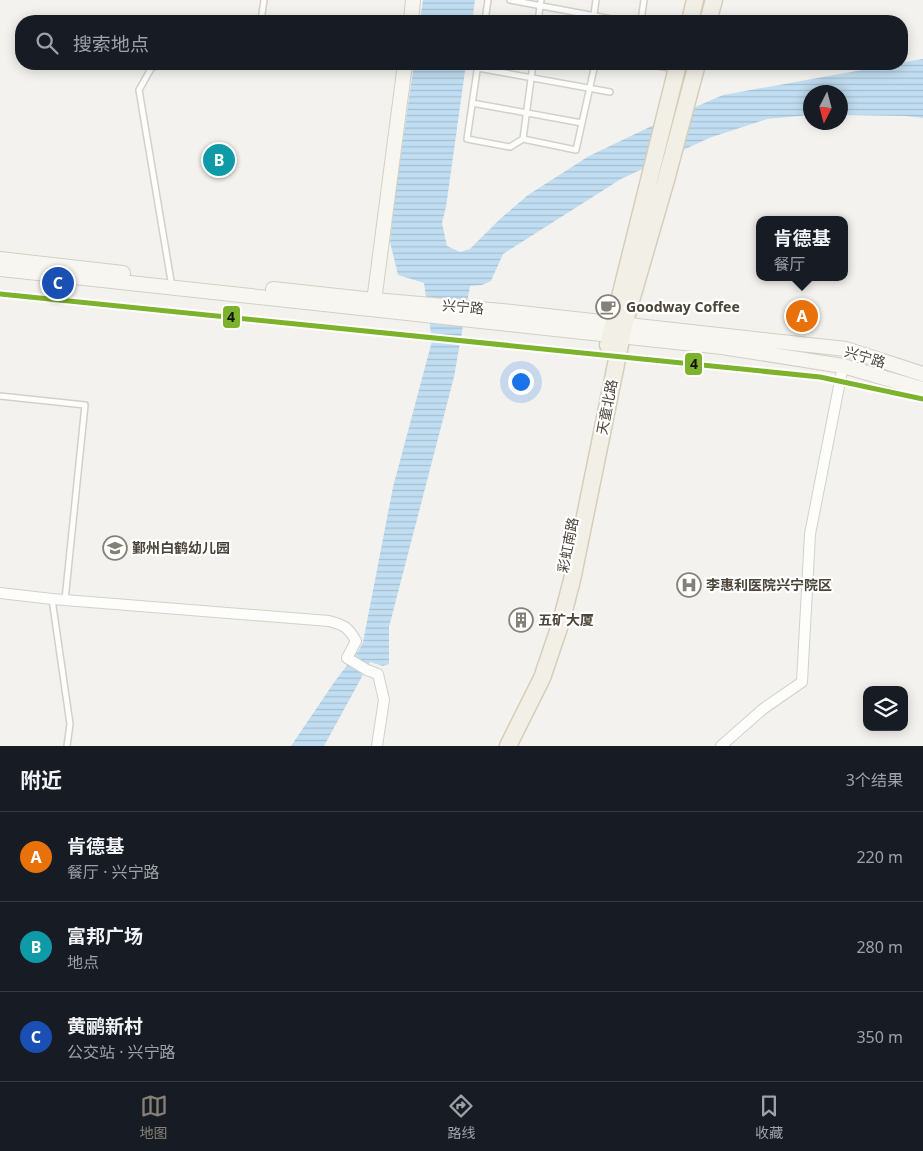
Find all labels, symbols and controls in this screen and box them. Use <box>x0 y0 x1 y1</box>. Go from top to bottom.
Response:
search box <box>15 15 908 70</box>
icon: search <box>33 29 61 57</box>
text: 搜索地点 <box>73 31 149 57</box>
north arrow <box>803 85 848 130</box>
pin: B <box>203 141 235 179</box>
popup <box>756 216 848 281</box>
text: 肯德基 <box>773 225 831 251</box>
text: 餐厅 <box>773 253 806 275</box>
pin: C <box>42 264 74 302</box>
cafe icon: Goodway Coffee <box>595 294 621 320</box>
street label: 兴宁路 <box>441 295 485 318</box>
place label: Goodway Coffee <box>626 297 740 316</box>
pin: A <box>786 297 818 335</box>
line badge: 4 <box>222 305 241 329</box>
text: 4 <box>227 307 235 326</box>
street label: 兴宁路 <box>842 341 888 372</box>
line badge: 4 <box>684 352 703 376</box>
text: 4 <box>690 354 698 373</box>
your location <box>508 369 534 395</box>
street label: 天童北路 <box>592 378 621 436</box>
street label: 彩虹南路 <box>553 516 582 574</box>
school or university icon: 鄞州白鹤幼儿园 <box>102 535 128 561</box>
place label: 鄞州白鹤幼儿园 <box>132 538 230 557</box>
hospital icon: 李惠利医院兴宁院区 <box>676 572 702 598</box>
place label: 李惠利医院兴宁院区 <box>706 575 832 594</box>
building icon: 五矿大厦 <box>508 607 534 633</box>
place label: 五矿大厦 <box>538 610 594 629</box>
map controls <box>863 686 908 731</box>
button: layers <box>863 686 908 731</box>
text: 附近 <box>20 766 62 794</box>
text: 3个结果 <box>846 769 903 791</box>
text: 肯德基 <box>67 833 124 859</box>
text: A <box>30 846 42 868</box>
text: 220 m <box>856 846 903 868</box>
text: 餐厅 · 兴宁路 <box>67 861 160 883</box>
text: 富邦广场 <box>67 923 143 949</box>
text: B <box>31 936 41 958</box>
text: 280 m <box>856 936 903 958</box>
text: 地点 <box>67 951 99 973</box>
text: 黄鹂新村 <box>67 1013 143 1039</box>
text: C <box>31 1026 41 1048</box>
text: 350 m <box>856 1026 903 1048</box>
text: 公交站 · 兴宁路 <box>67 1041 176 1063</box>
tab: 地图 <box>140 1092 168 1142</box>
tab: 路线 <box>447 1092 475 1142</box>
tab: 收藏 <box>755 1092 783 1142</box>

